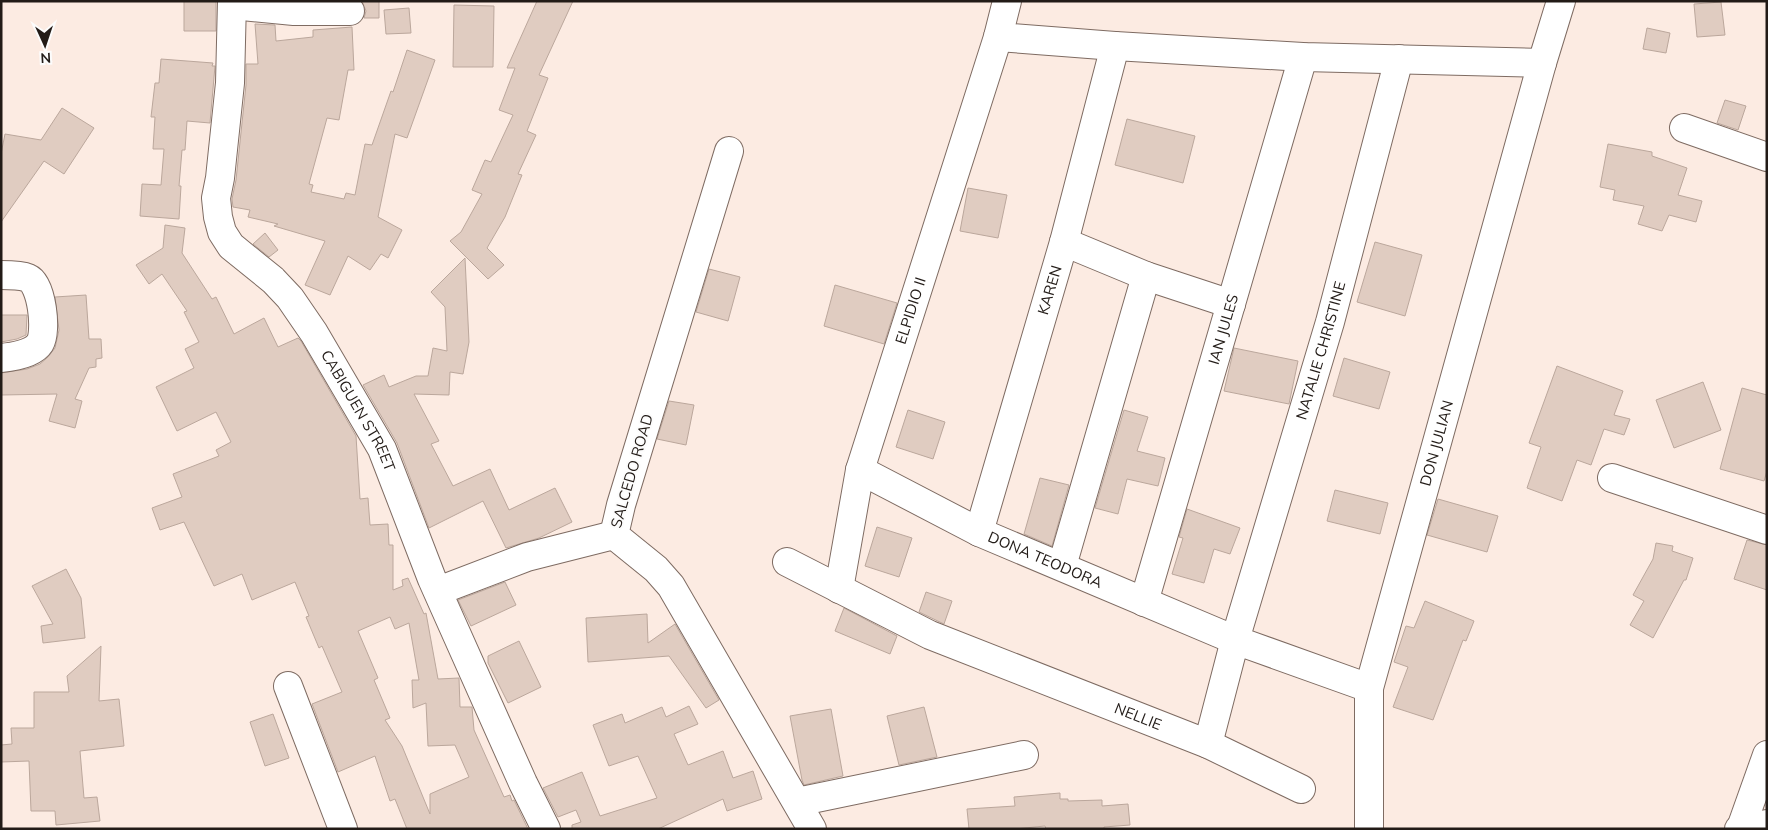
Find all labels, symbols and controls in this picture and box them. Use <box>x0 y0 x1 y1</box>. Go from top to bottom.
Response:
north arrow <box>20 20 70 70</box>
text: N <box>40 49 51 67</box>
street label: KAREN <box>1033 263 1066 317</box>
street label: ELPIDIO II <box>891 275 930 346</box>
street label: NATALIE CHRISTINE <box>1291 279 1349 422</box>
street label: IAN JULES <box>1204 292 1242 367</box>
street label: CABIGUEN STREET <box>317 346 400 474</box>
street label: DON JULIAN <box>1415 398 1457 488</box>
street label: SALCEDO ROAD <box>606 412 657 530</box>
street label: DONA TEODORA <box>985 527 1105 592</box>
street label: NELLIE <box>1112 698 1165 734</box>

